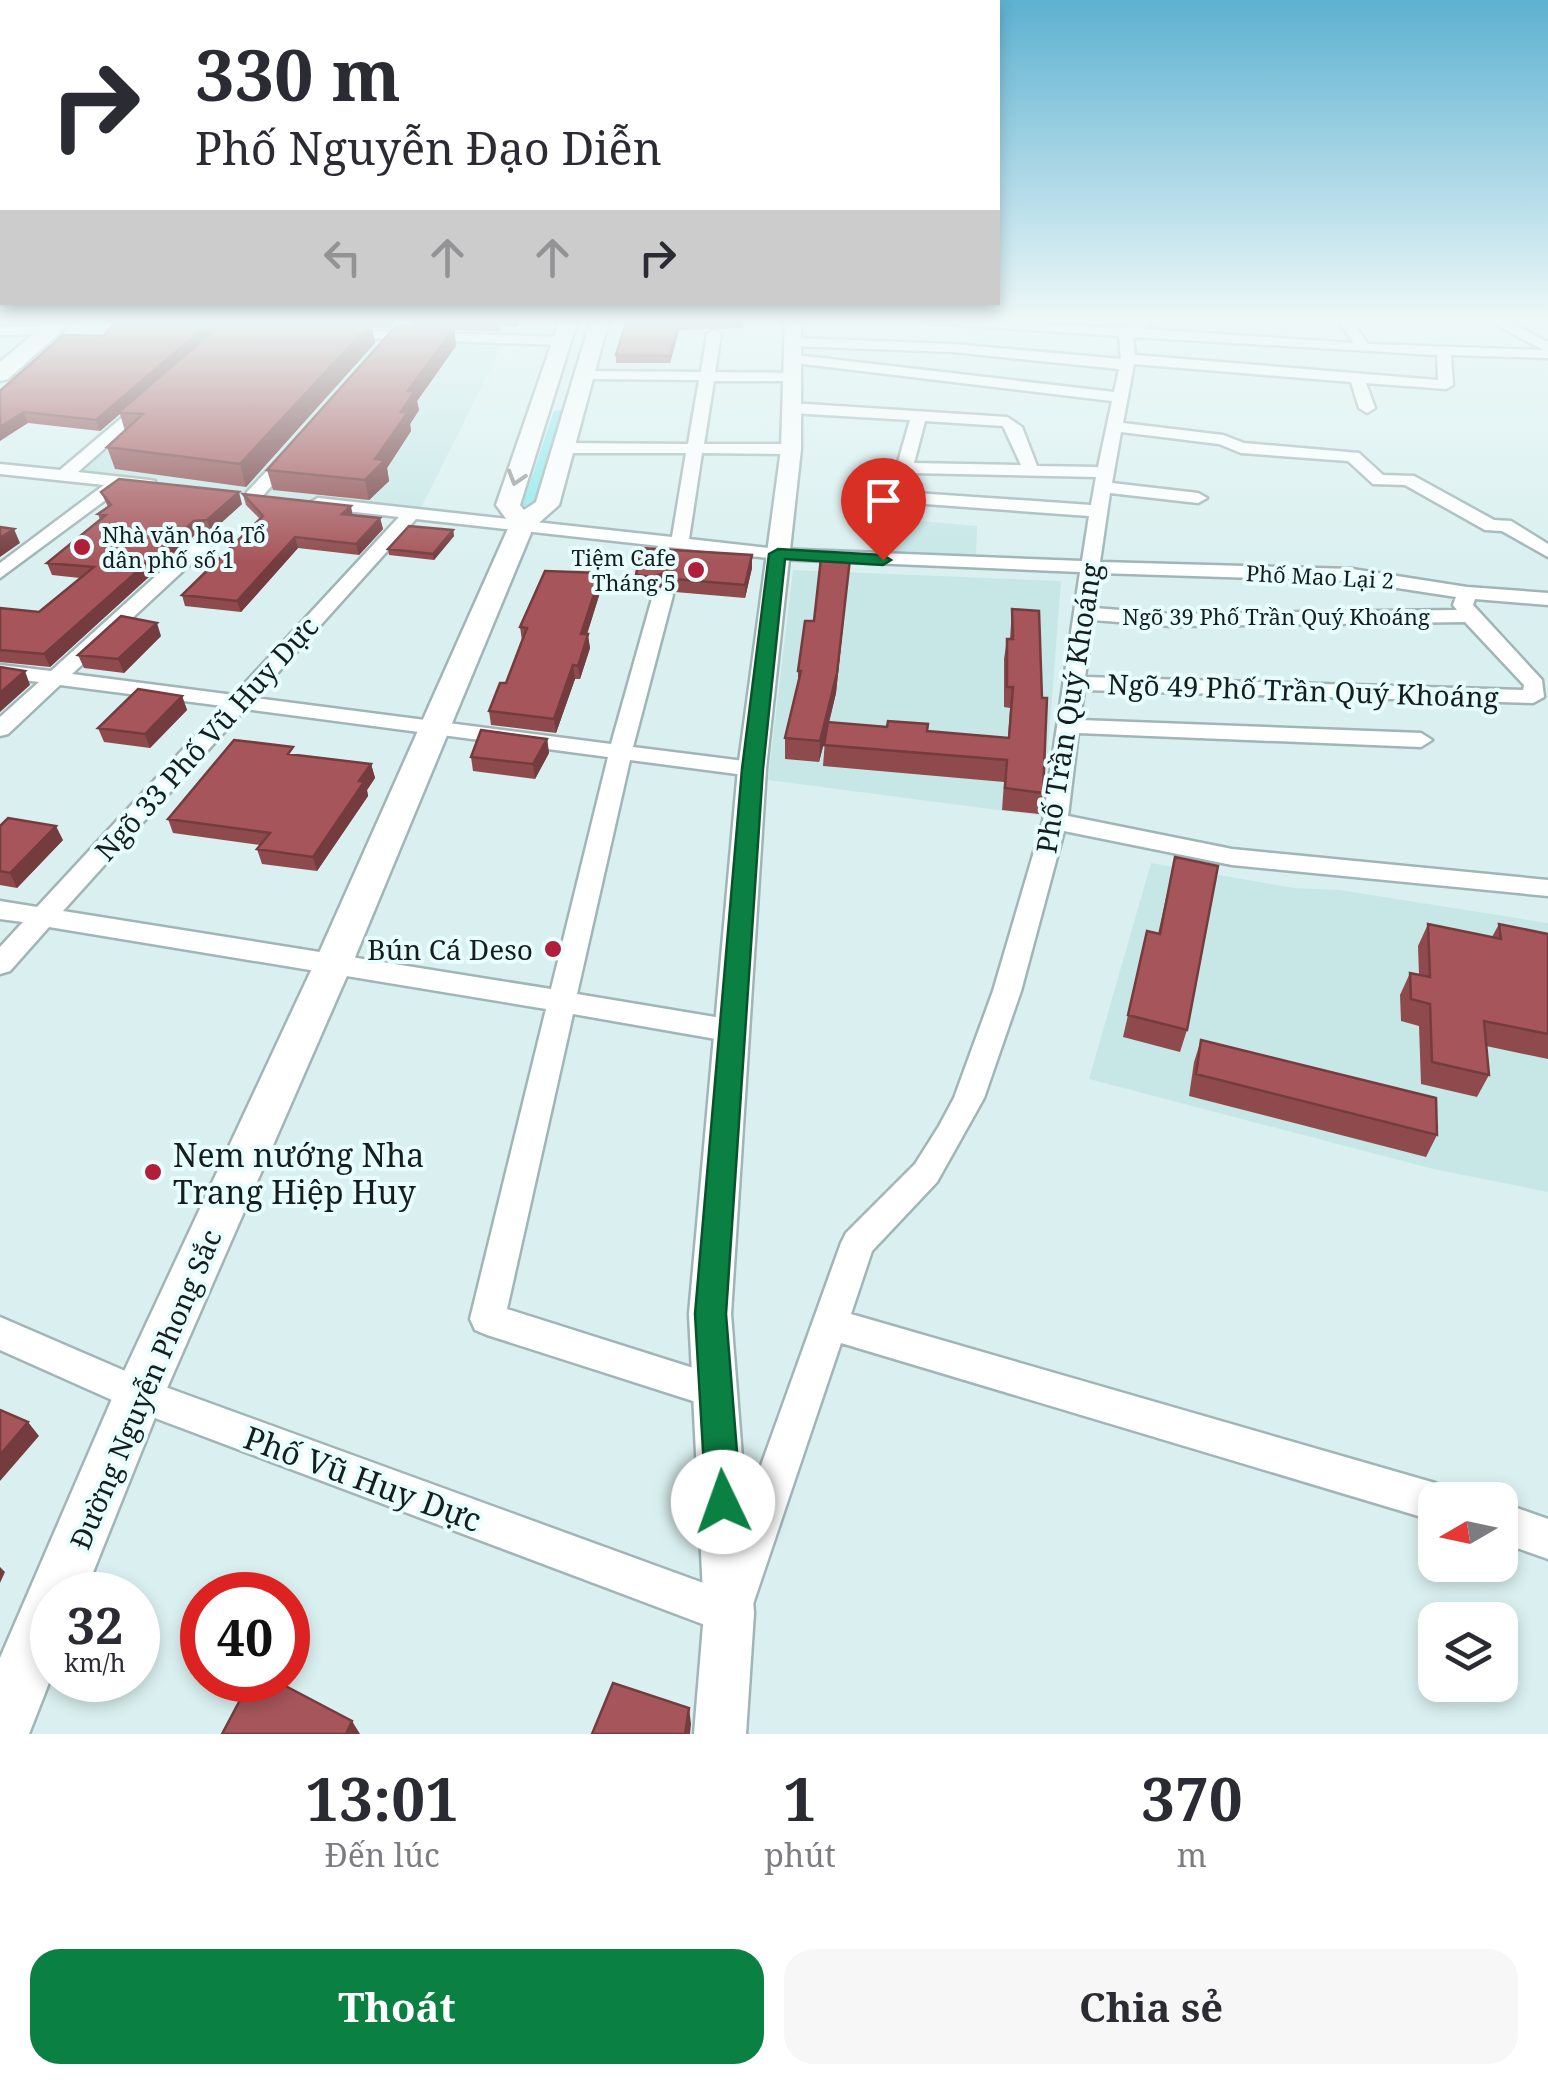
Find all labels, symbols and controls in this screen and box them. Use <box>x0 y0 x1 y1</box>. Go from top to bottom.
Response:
text: 330 m <box>195 26 401 122</box>
icon: right <box>30 40 160 170</box>
text: Phố Nguyễn Đạo Diễn <box>195 117 662 178</box>
icon: left <box>315 230 370 285</box>
icon: ahead <box>420 230 475 285</box>
icon: ahead <box>525 230 580 285</box>
icon: right <box>630 230 685 285</box>
pin <box>841 458 926 561</box>
one-way arrow <box>507 469 528 486</box>
icon: arrive <box>856 473 911 528</box>
place label: Nhà văn hóa Tổ dân phố số 1 <box>102 519 266 574</box>
marker: Nhà văn hóa Tổ dân phố số 1 <box>71 536 93 558</box>
place label: Tiệm Cafe Tháng 5 <box>571 542 676 597</box>
street label: Phố Mao Lại 2 <box>1245 557 1395 595</box>
marker: Tiệm Cafe Tháng 5 <box>685 559 707 581</box>
street label: Phố Trần Quý Khoáng <box>1026 560 1110 856</box>
street label: Ngõ 39 Phố Trần Quý Khoáng <box>1122 601 1430 631</box>
street label: Ngõ 33 Phố Vũ Huy Dực <box>86 608 326 868</box>
street label: Ngõ 49 Phố Trần Quý Khoáng <box>1107 664 1499 716</box>
place label: Bún Cá Deso <box>367 930 533 968</box>
marker: Bún Cá Deso <box>542 938 564 960</box>
place label: Nem nướng Nha Trang Hiệp Huy <box>173 1133 424 1213</box>
marker: Nem nướng Nha Trang Hiệp Huy <box>142 1161 164 1183</box>
street label: Đường Nguyễn Phong Sắc <box>60 1223 230 1555</box>
street label: Phố Vũ Huy Dực <box>238 1415 488 1541</box>
position arrow <box>671 1450 775 1554</box>
north arrow <box>1418 1482 1518 1582</box>
map controls <box>1418 1482 1518 1702</box>
speed limit sign: 40 <box>180 1572 310 1702</box>
text: 32 <box>67 1591 123 1659</box>
button: layers <box>1418 1602 1518 1702</box>
text: km/h <box>64 1645 126 1679</box>
text: 13:01 <box>305 1757 459 1839</box>
text: 1 <box>783 1757 817 1839</box>
text: 370 <box>1141 1757 1243 1839</box>
text: Đến lúc <box>324 1833 440 1876</box>
text: phút <box>764 1833 836 1876</box>
text: m <box>1177 1833 1207 1876</box>
button: Thoát <box>30 1949 764 2064</box>
button: Chia sẻ <box>784 1949 1518 2064</box>

